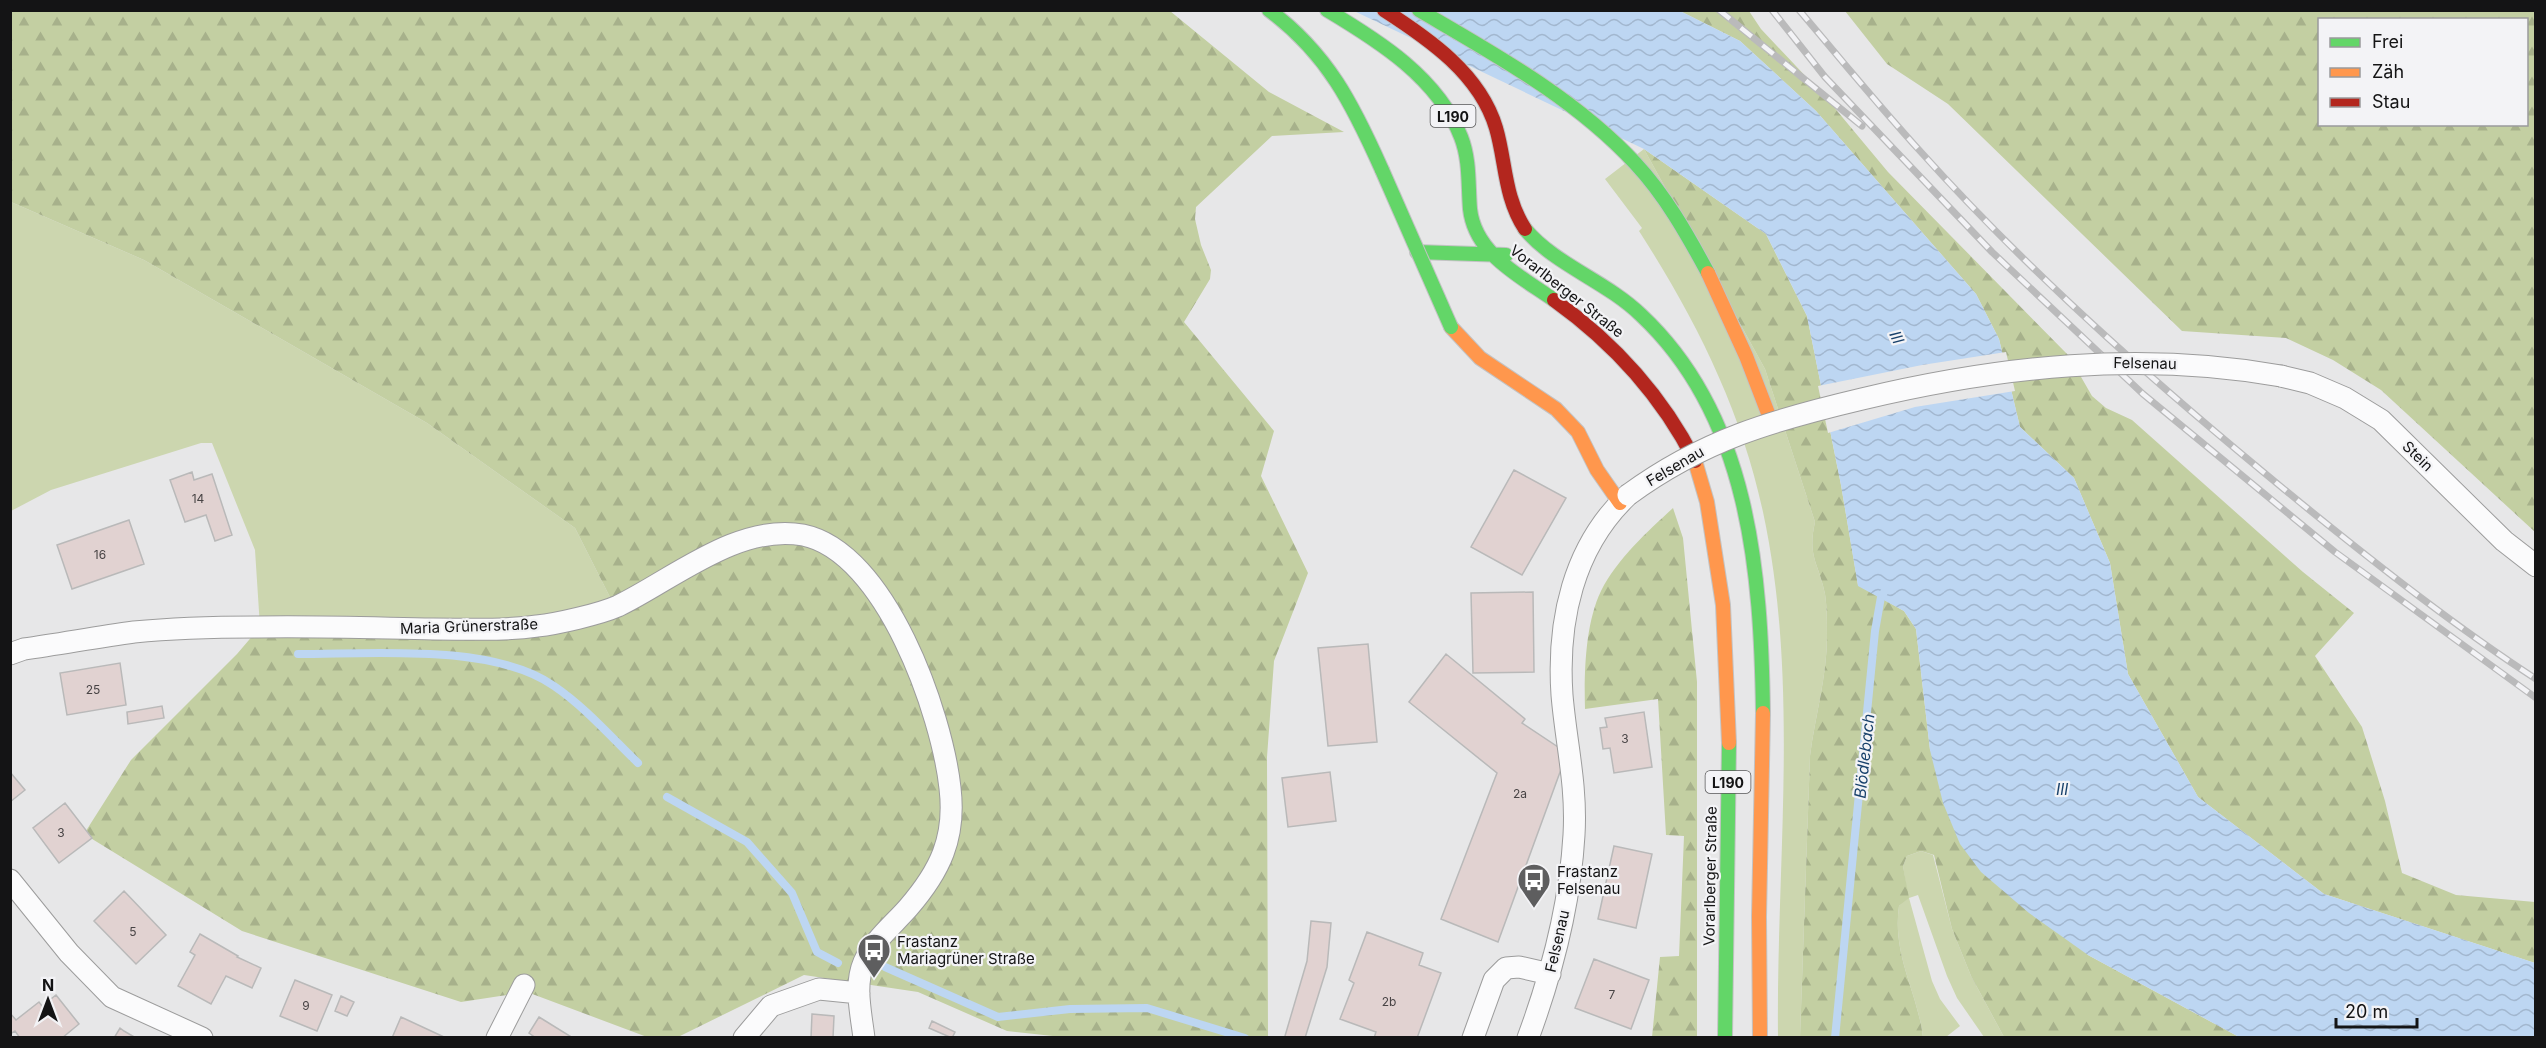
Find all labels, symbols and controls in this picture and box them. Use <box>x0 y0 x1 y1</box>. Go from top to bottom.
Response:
legend <box>2318 18 2528 126</box>
text: Frei <box>2372 31 2403 52</box>
text: Zäh <box>2372 61 2404 82</box>
text: Stau <box>2372 91 2410 112</box>
road number: L190 <box>1430 105 1476 127</box>
street label: Vorarlberger Straße <box>1506 240 1628 342</box>
water label: Ill <box>1885 327 1909 347</box>
street label: Felsenau <box>2113 353 2177 373</box>
street label: Stein <box>2399 437 2437 475</box>
street label: Felsenau <box>1643 442 1707 490</box>
house number: 14 <box>192 491 205 506</box>
house number: 16 <box>94 547 106 562</box>
street label: Maria Grünerstraße <box>400 614 538 638</box>
house number: 25 <box>86 682 100 697</box>
water label: Blödlebach <box>1850 713 1878 799</box>
house number: 3 <box>1621 731 1629 746</box>
road number: L190 <box>1706 771 1750 793</box>
water label: Ill <box>2056 779 2068 799</box>
house number: 2a <box>1513 786 1527 801</box>
street label: Vorarlberger Straße <box>1699 806 1721 946</box>
house number: 3 <box>57 825 65 840</box>
bus stop icon: Frastanz Felsenau <box>1516 862 1552 909</box>
place label: Frastanz Felsenau <box>1557 862 1620 898</box>
street label: Felsenau <box>1541 908 1573 974</box>
house number: 5 <box>129 924 137 939</box>
bus stop icon: Frastanz Mariagrüner Straße <box>856 932 892 979</box>
place label: Frastanz Mariagrüner Straße <box>897 932 1035 968</box>
north arrow <box>18 970 78 1030</box>
text: N <box>42 975 54 995</box>
house number: 7 <box>1609 987 1616 1002</box>
scale bar <box>2336 991 2417 1029</box>
house number: 2b <box>1382 994 1396 1009</box>
house number: 9 <box>302 998 310 1013</box>
text: 20 m <box>2345 1001 2388 1022</box>

